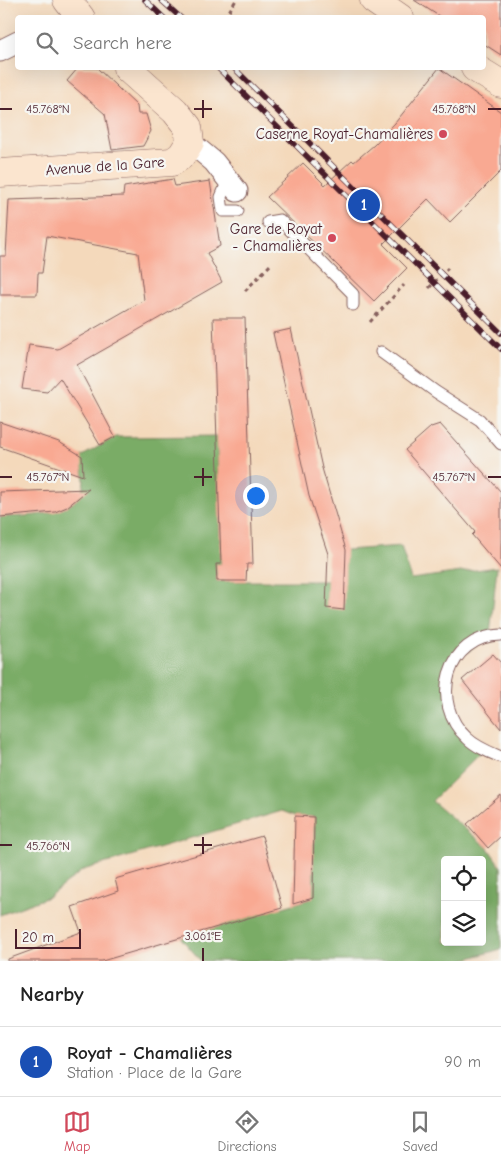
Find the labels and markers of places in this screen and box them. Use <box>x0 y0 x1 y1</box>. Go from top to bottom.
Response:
place label: Caserne Royat-Chamalières <box>256 125 433 143</box>
marker: Caserne Royat-Chamalières <box>437 128 449 140</box>
pin: 1 <box>348 186 380 224</box>
place label: Gare de Royat - Chamalières <box>230 220 323 255</box>
marker: Gare de Royat - Chamalières <box>326 232 338 244</box>

